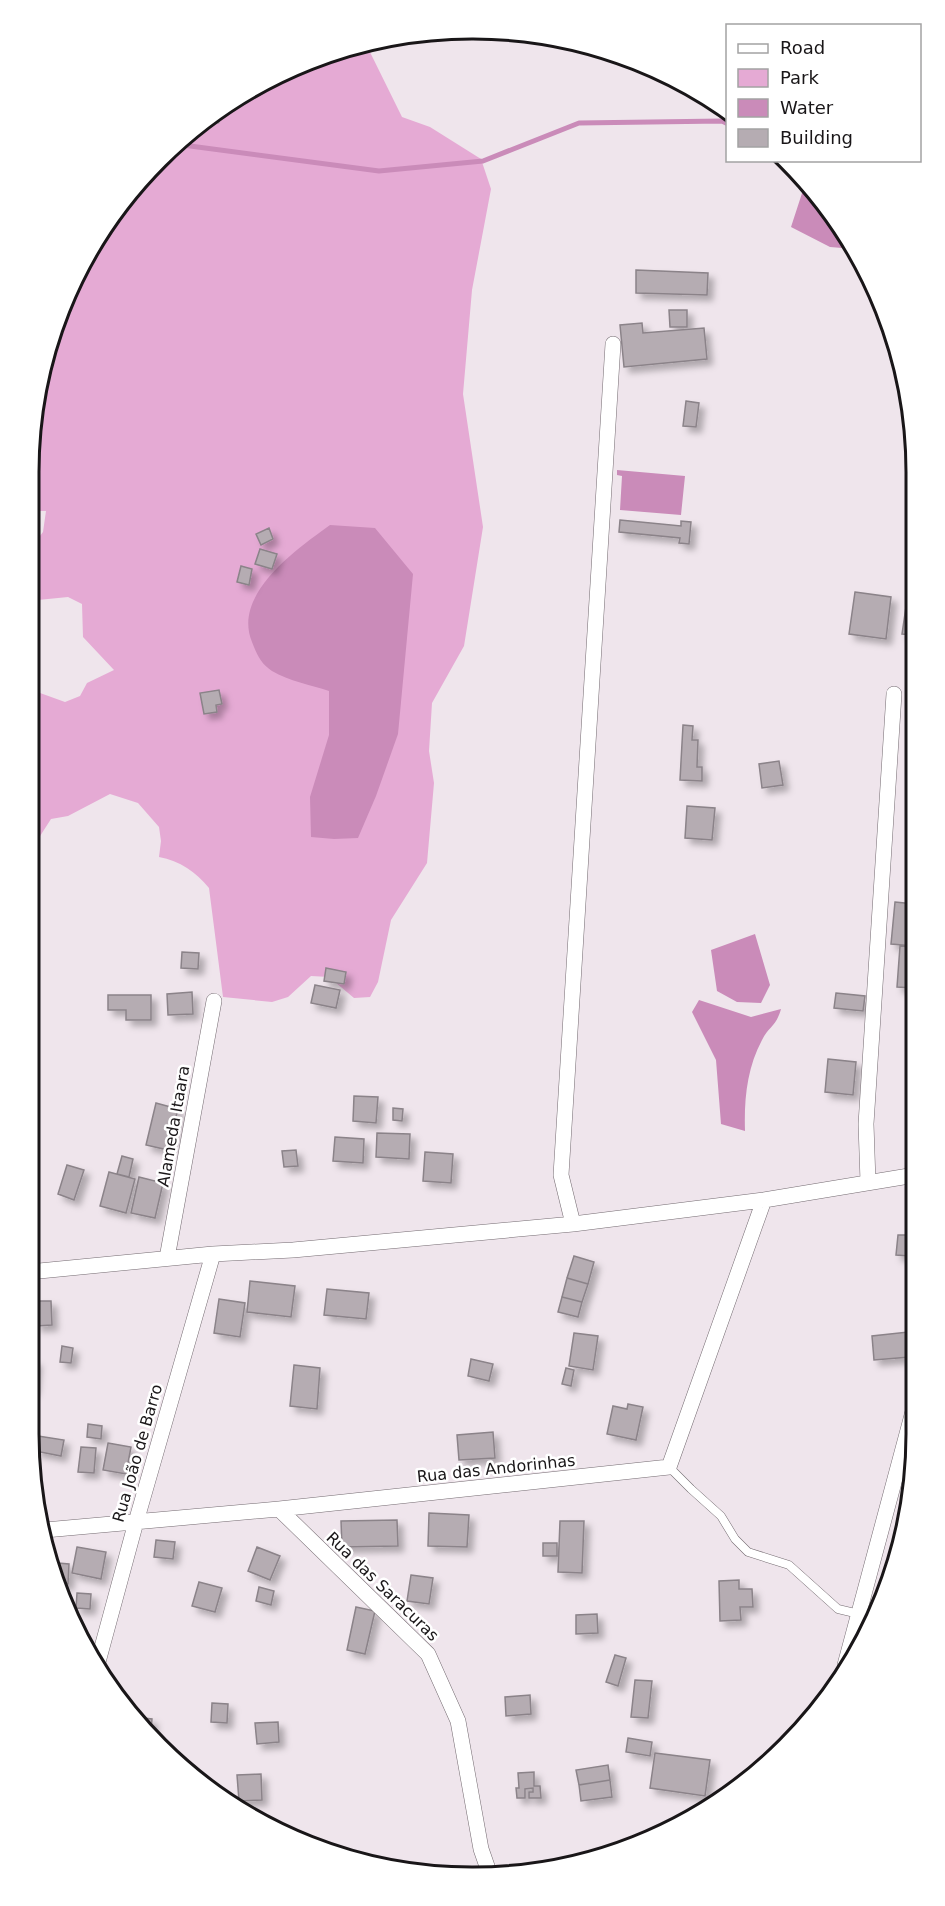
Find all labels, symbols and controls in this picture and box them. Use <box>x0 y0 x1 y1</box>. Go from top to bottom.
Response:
legend <box>726 24 921 162</box>
text: Road <box>780 37 825 58</box>
text: Park <box>780 67 819 88</box>
text: Water <box>780 97 834 118</box>
text: Building <box>780 127 853 148</box>
street label: Alameda Itaara <box>153 1064 193 1188</box>
street label: Rua João de Barro <box>109 1382 166 1524</box>
street label: Rua das Andorinhas <box>416 1451 576 1486</box>
street label: Rua das Saracuras <box>323 1528 443 1645</box>

